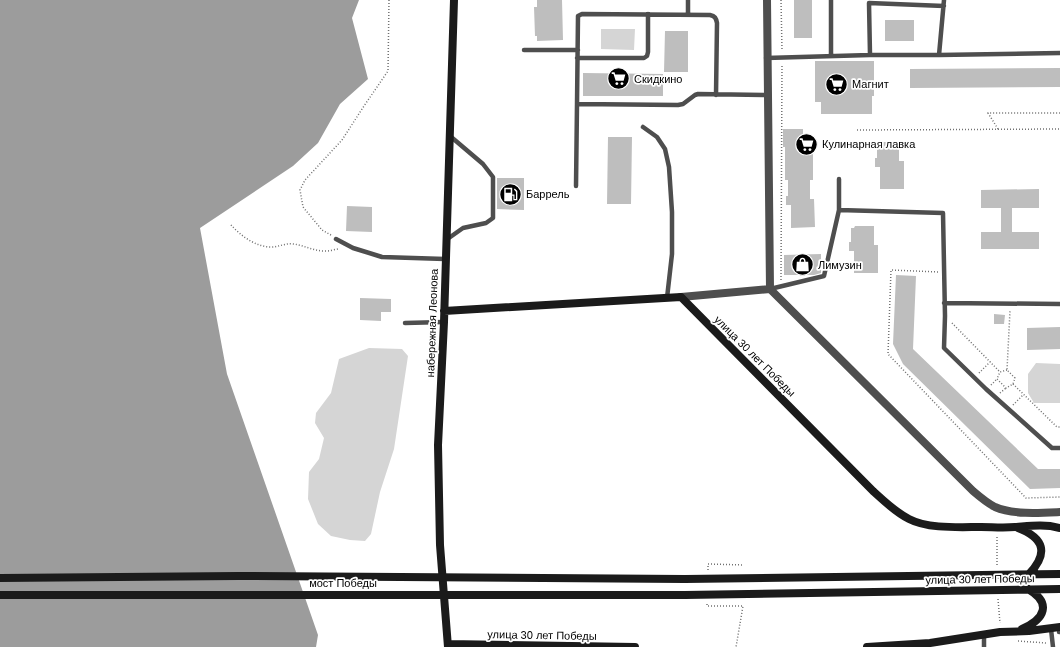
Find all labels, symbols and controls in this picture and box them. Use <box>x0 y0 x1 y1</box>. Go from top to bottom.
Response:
supermarket icon: Скидкино <box>606 66 632 92</box>
supermarket icon: Магнит <box>824 71 850 97</box>
place label: Скидкино <box>634 73 682 85</box>
place label: Магнит <box>852 78 889 90</box>
supermarket icon: Кулинарная лавка <box>794 131 820 157</box>
place label: Кулинарная лавка <box>822 138 916 150</box>
fuel station icon: Баррель <box>497 181 523 207</box>
place label: Баррель <box>526 188 570 200</box>
shop icon: Лимузин <box>790 252 816 278</box>
place label: Лимузин <box>818 259 862 271</box>
street label: набережная Леонова <box>424 268 440 378</box>
street label: улица 30 лет Победы <box>712 313 798 399</box>
street label: улица 30 лет Победы <box>925 572 1035 586</box>
street label: мост Победы <box>309 577 377 589</box>
street label: улица 30 лет Победы <box>487 628 597 642</box>

